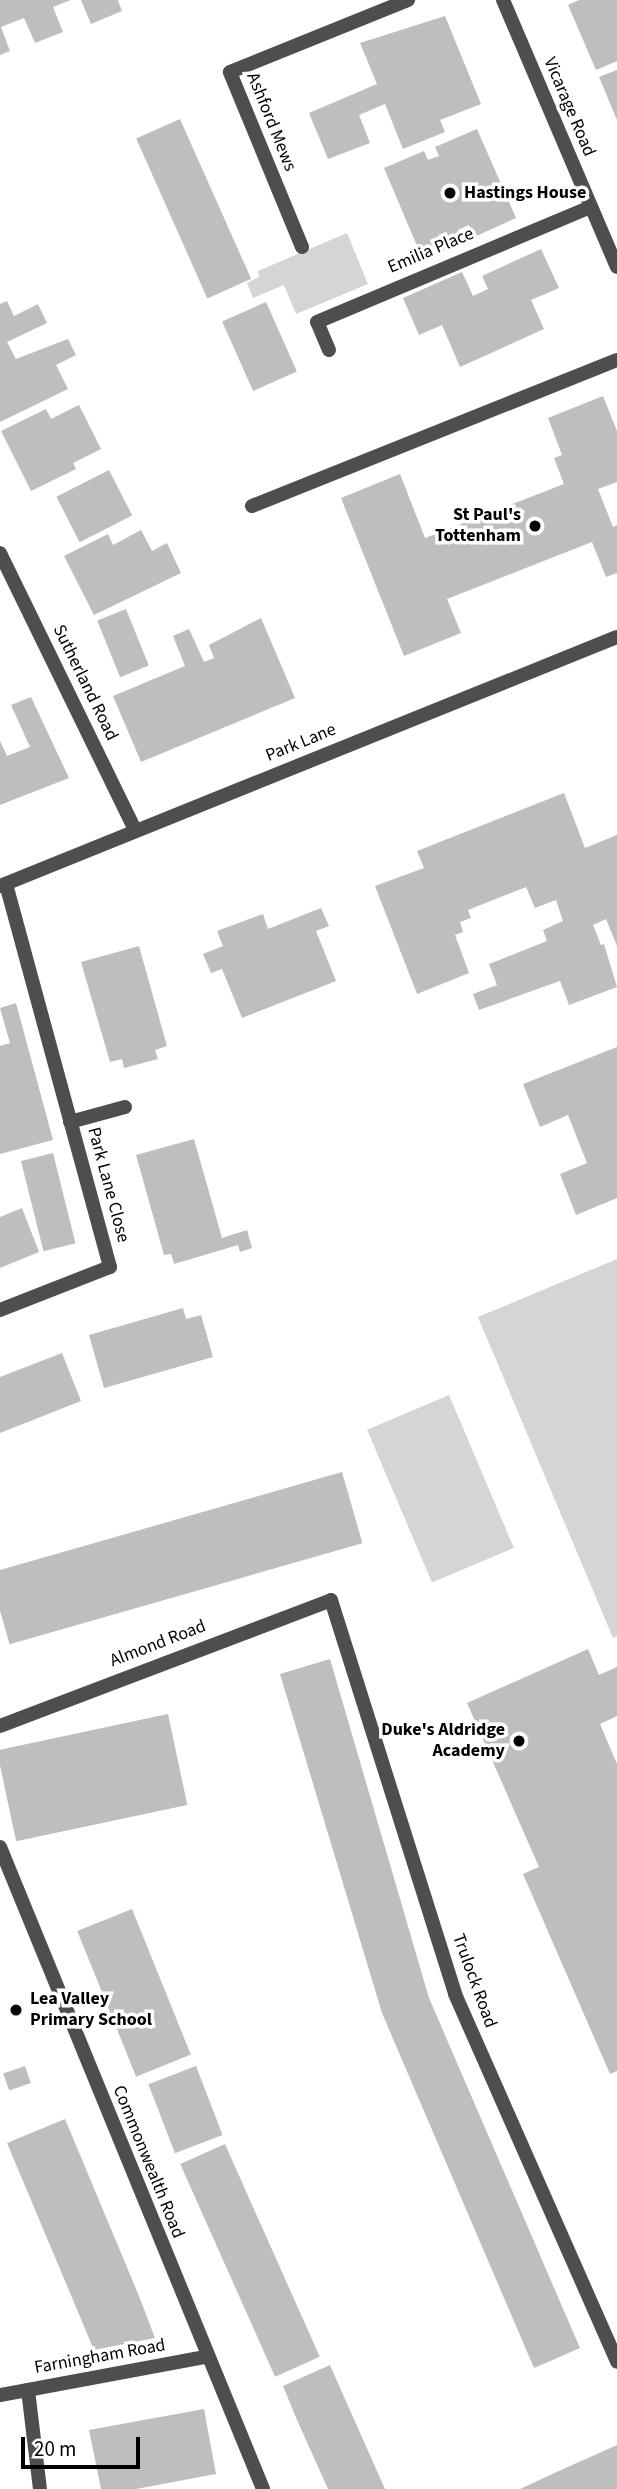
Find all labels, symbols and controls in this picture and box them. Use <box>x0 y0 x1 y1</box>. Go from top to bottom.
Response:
street label: Vicarage Road <box>538 54 600 160</box>
street label: Ashford Mews <box>241 69 301 175</box>
place label: Hastings House <box>464 182 586 204</box>
marker: Hastings House <box>442 185 458 201</box>
street label: Emilia Place <box>385 223 477 279</box>
place label: St Paul's Tottenham <box>435 505 521 548</box>
marker: St Paul's Tottenham <box>527 518 543 534</box>
street label: Sutherland Road <box>48 622 122 744</box>
street label: Park Lane <box>263 719 339 767</box>
street label: Park Lane Close <box>82 1125 134 1245</box>
street label: Almond Road <box>107 1616 209 1672</box>
place label: Duke's Aldridge Academy <box>381 1720 505 1762</box>
marker: Duke's Aldridge Academy <box>511 1733 527 1749</box>
street label: Trulock Road <box>447 1931 501 2031</box>
place label: Lea Valley Primary School <box>30 1989 152 2032</box>
marker: Lea Valley Primary School <box>8 2002 24 2018</box>
street label: Commonwealth Road <box>107 2082 189 2242</box>
street label: Farningham Road <box>33 2335 167 2379</box>
scale bar <box>24 2422 144 2466</box>
text: 20 m <box>34 2434 76 2464</box>

